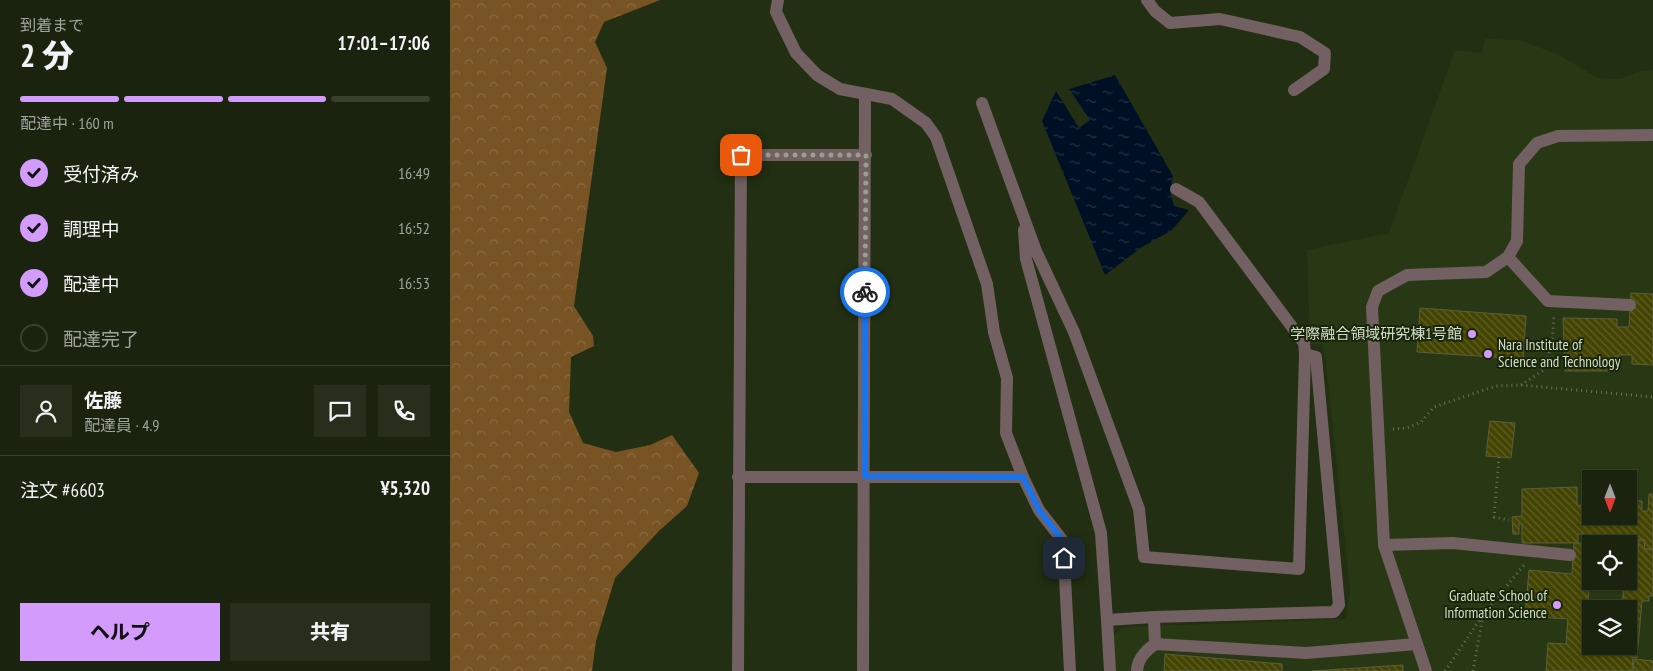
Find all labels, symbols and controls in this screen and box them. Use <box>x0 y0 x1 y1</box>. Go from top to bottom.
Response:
text: 到着まで <box>20 15 84 35</box>
text: 17:01–17:06 <box>337 31 430 55</box>
text: 2 分 <box>20 34 74 76</box>
text: 配達中 · 160 m <box>20 113 114 133</box>
pin <box>720 134 762 176</box>
icon: bag <box>727 141 755 169</box>
icon: check <box>20 159 48 187</box>
text: 受付済み <box>63 162 139 186</box>
text: 16:49 <box>398 163 430 183</box>
icon: check <box>20 214 48 242</box>
text: 調理中 <box>63 217 120 241</box>
text: 16:52 <box>398 218 430 238</box>
courier <box>840 267 890 317</box>
icon: check <box>20 269 48 297</box>
text: 配達中 <box>63 272 120 296</box>
text: 16:53 <box>398 273 430 293</box>
icon: bike <box>851 278 879 306</box>
place label: 学際融合領域研究棟1号館 <box>1290 324 1462 343</box>
text: 配達完了 <box>63 327 139 351</box>
marker: 学際融合領域研究棟1号館 <box>1466 328 1478 340</box>
place label: Nara Institute of Science and Technology <box>1498 335 1621 371</box>
marker: Nara Institute of Science and Technology <box>1482 348 1494 360</box>
button: person <box>20 385 72 437</box>
button: chat <box>314 385 366 437</box>
button: phone <box>378 385 430 437</box>
text: 佐藤 <box>84 388 122 412</box>
text: 配達員 · 4.9 <box>84 415 159 435</box>
north arrow <box>1582 470 1638 525</box>
map controls <box>1582 470 1637 655</box>
text: ¥5,320 <box>380 476 430 500</box>
text: 注文 #6603 <box>20 478 105 502</box>
button: locate <box>1582 535 1637 590</box>
pin <box>1043 537 1085 579</box>
icon: home <box>1050 544 1078 572</box>
place label: Graduate School of Information Science <box>1444 586 1548 622</box>
marker: Graduate School of Information Science <box>1551 599 1563 611</box>
button: layers <box>1582 600 1637 655</box>
button: ヘルプ <box>20 603 220 661</box>
button: 共有 <box>230 603 430 661</box>

